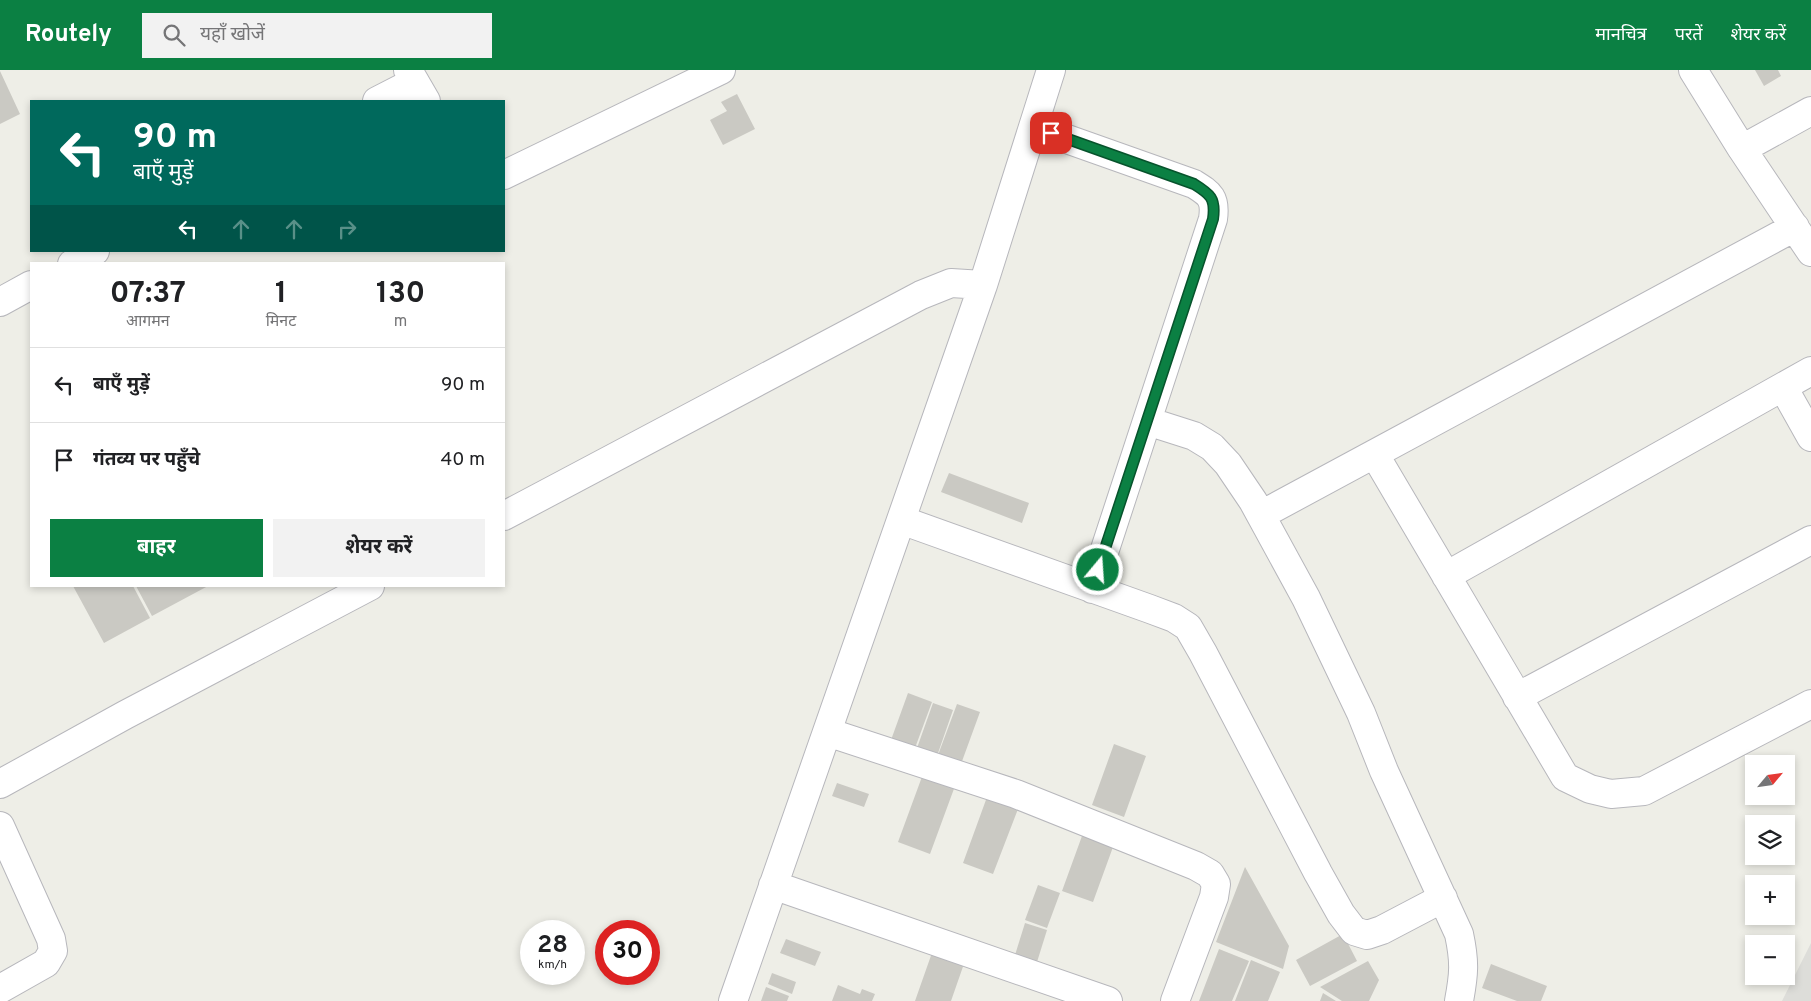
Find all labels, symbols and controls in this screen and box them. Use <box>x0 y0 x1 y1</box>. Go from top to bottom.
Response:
search box <box>142 13 492 58</box>
text: Routely <box>25 20 112 50</box>
icon: search <box>160 21 188 49</box>
text: यहाँ खोजें <box>200 23 265 47</box>
text: मानचित्र <box>1595 24 1647 47</box>
text: परतें <box>1675 24 1703 47</box>
text: शेयर करें <box>1731 24 1786 47</box>
pin <box>1030 112 1072 154</box>
text: 90 m <box>133 116 217 160</box>
icon: arrive <box>1037 119 1065 147</box>
icon: left <box>50 120 115 185</box>
text: बाएँ मुड़ें <box>133 160 194 187</box>
icon: left <box>174 215 202 243</box>
icon: ahead <box>227 215 255 243</box>
icon: ahead <box>280 215 308 243</box>
icon: right <box>333 215 361 243</box>
text: 07:37 <box>110 276 186 313</box>
text: 1 <box>275 276 287 313</box>
text: 130 <box>376 276 425 313</box>
text: आगमन <box>126 312 170 332</box>
text: मिनट <box>266 312 296 332</box>
text: m <box>394 312 407 332</box>
icon: left <box>50 371 78 399</box>
text: बाएँ मुड़ें <box>93 373 150 397</box>
text: 90 m <box>441 373 485 397</box>
icon: arrive <box>50 446 78 474</box>
text: गंतव्य पर पहुँचे <box>93 448 200 472</box>
text: 40 m <box>440 448 485 472</box>
button: बाहर <box>50 519 263 577</box>
button: शेयर करें <box>273 519 485 577</box>
position arrow <box>1071 543 1123 595</box>
north arrow <box>1745 755 1795 805</box>
map controls <box>1745 755 1795 985</box>
button: layers <box>1745 815 1795 865</box>
button: + <box>1745 875 1795 925</box>
speed limit sign: 30 <box>595 920 660 985</box>
text: 28 <box>537 930 568 962</box>
button: − <box>1745 935 1795 985</box>
text: km/h <box>538 957 567 973</box>

